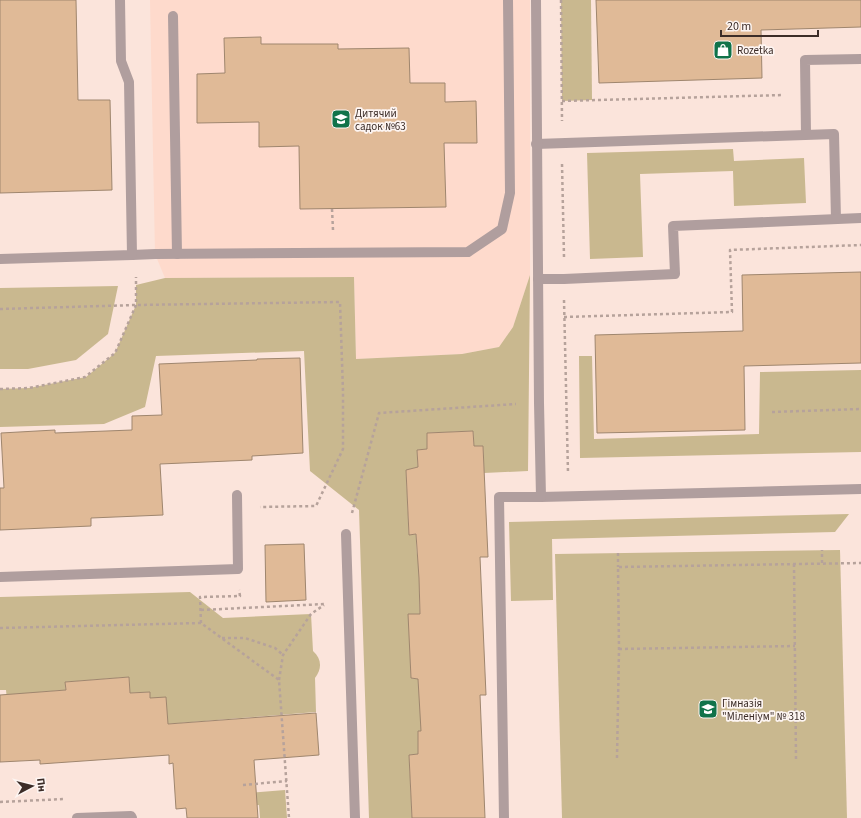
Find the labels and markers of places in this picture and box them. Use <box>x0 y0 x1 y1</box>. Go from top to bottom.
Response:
shop icon: Rozetka <box>712 39 734 61</box>
place label: Rozetka <box>737 43 774 58</box>
place label: Дитячий садок №63 <box>355 106 406 134</box>
school or university icon: Дитячий садок №63 <box>330 108 352 130</box>
place label: Гімназія "Міленіум" № 318 <box>722 696 806 724</box>
school or university icon: Гімназія "Міленіум" № 318 <box>697 698 719 720</box>

